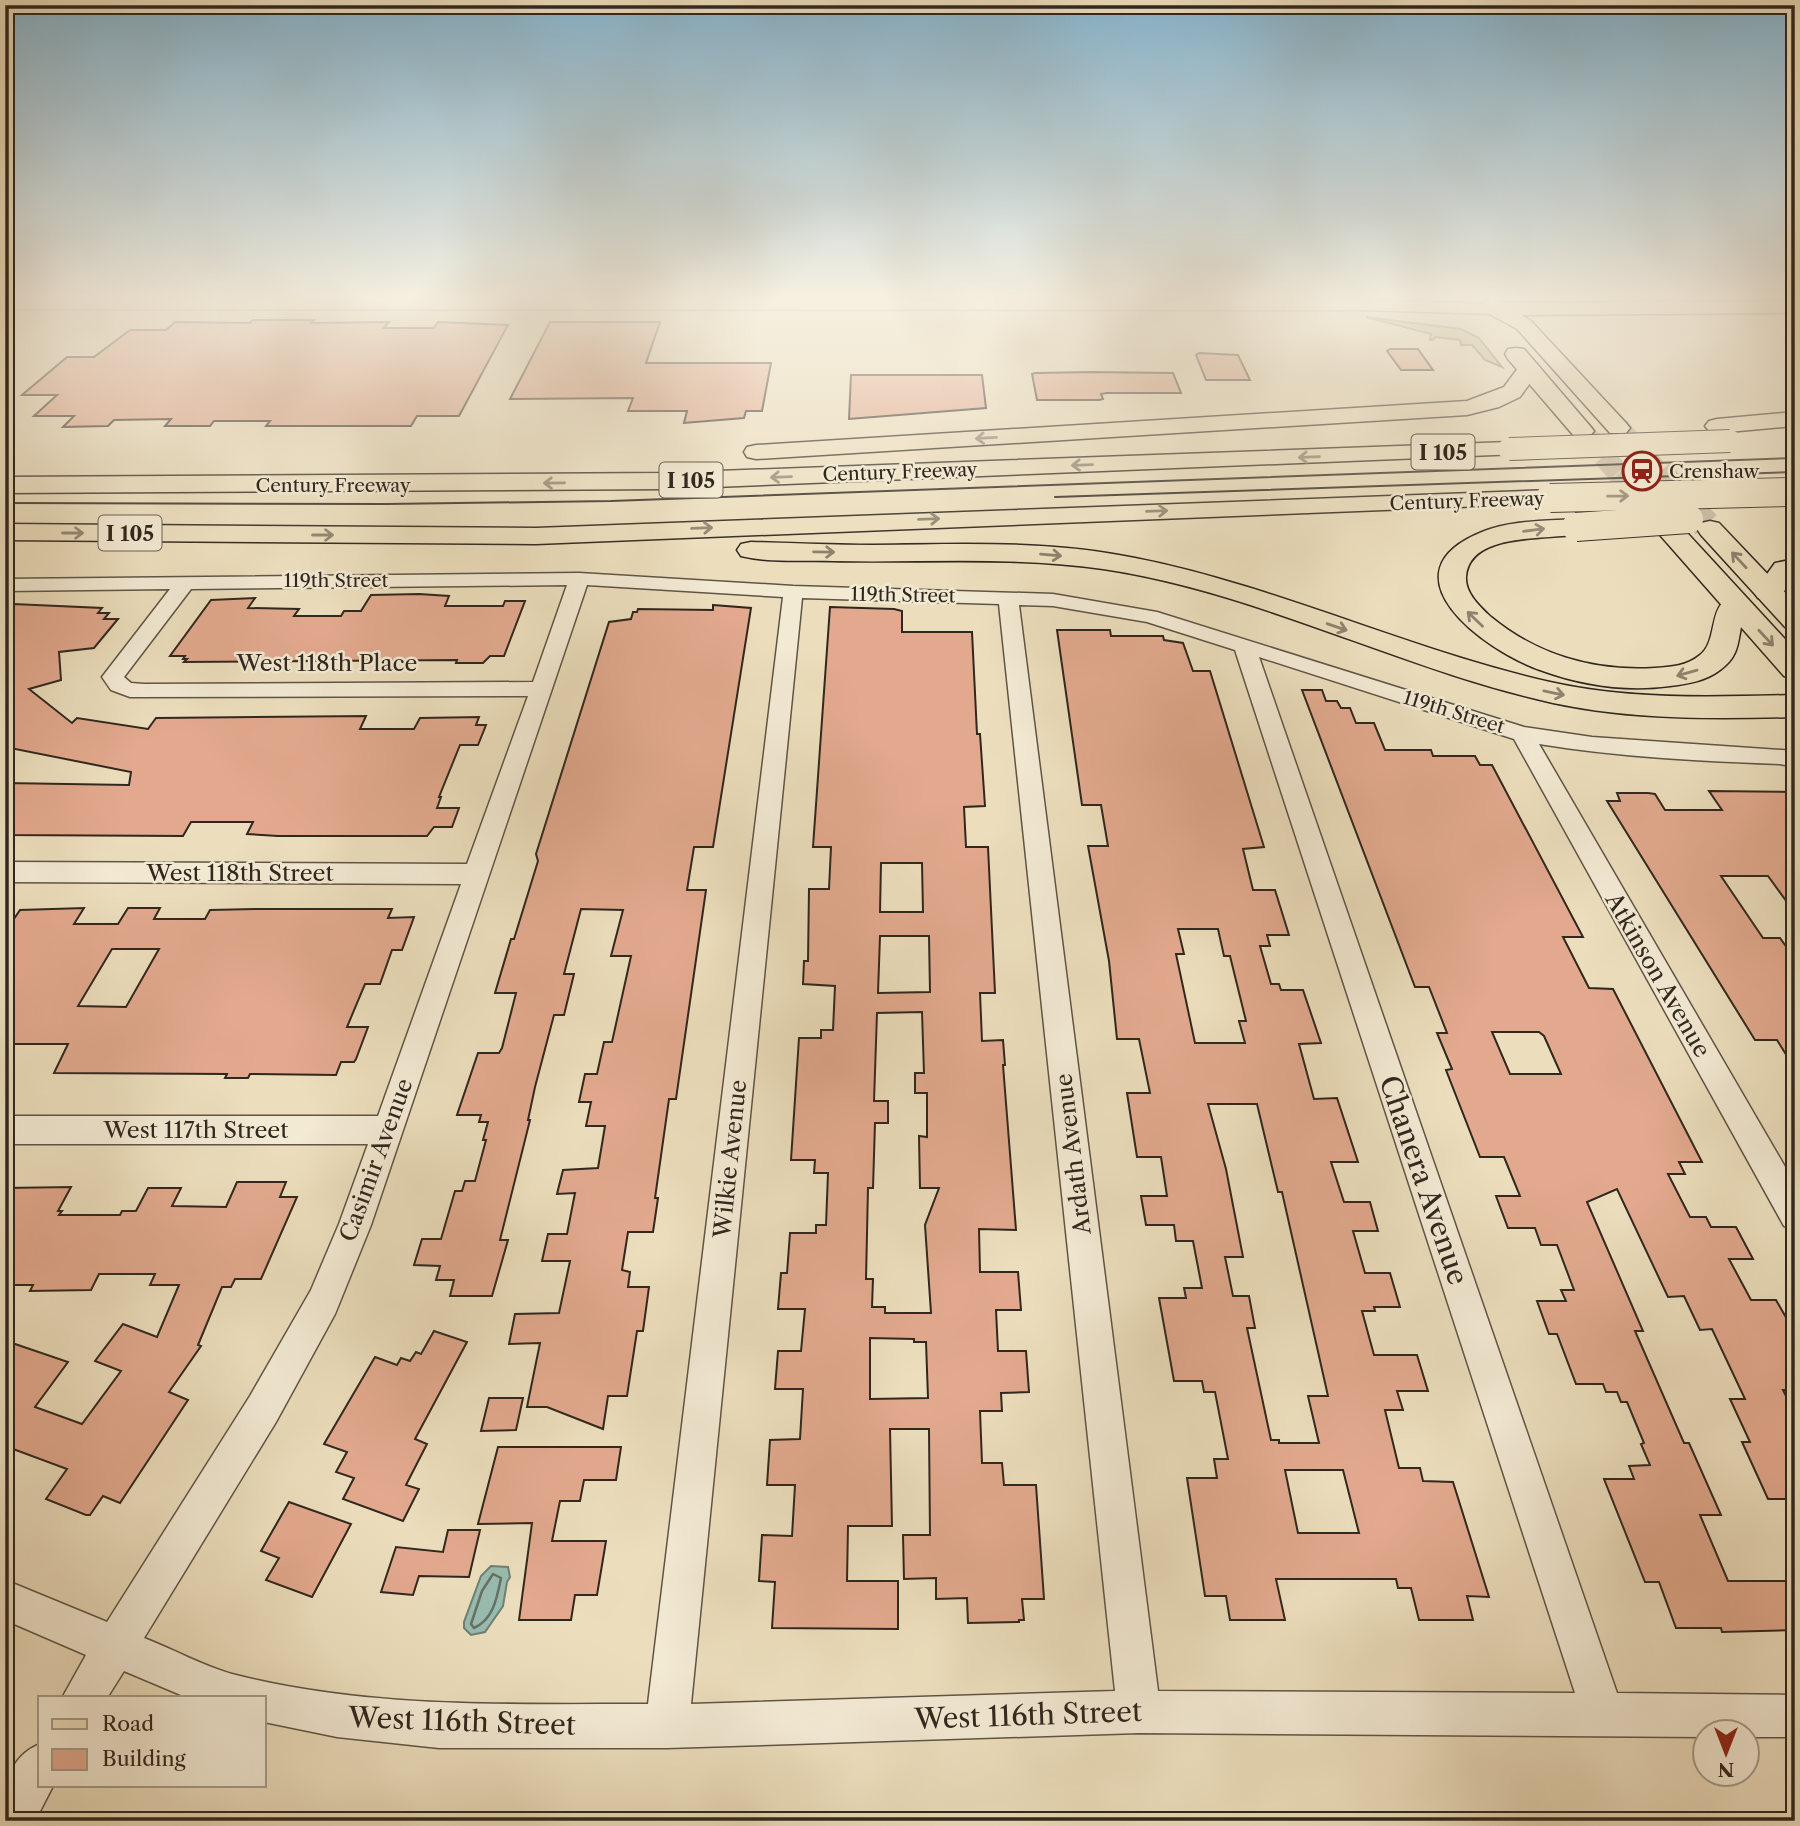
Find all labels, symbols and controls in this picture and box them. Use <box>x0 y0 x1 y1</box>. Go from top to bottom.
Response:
one-way arrow <box>976 432 998 445</box>
road number: I 105 <box>1412 434 1474 470</box>
one-way arrow <box>1298 450 1321 463</box>
station icon: Crenshaw <box>1621 450 1663 492</box>
street label: Century Freeway <box>822 458 978 486</box>
one-way arrow <box>1070 459 1093 472</box>
place label: Crenshaw <box>1669 460 1760 483</box>
road number: I 105 <box>660 462 722 498</box>
one-way arrow <box>770 470 793 483</box>
street label: Century Freeway <box>256 474 411 497</box>
one-way arrow <box>542 476 565 490</box>
street label: Century Freeway <box>1389 487 1545 515</box>
one-way arrow <box>1606 489 1629 503</box>
one-way arrow <box>1145 505 1168 518</box>
one-way arrow <box>918 513 941 526</box>
road number: I 105 <box>99 516 162 550</box>
one-way arrow <box>690 522 713 535</box>
one-way arrow <box>1522 524 1545 537</box>
one-way arrow <box>62 526 85 540</box>
one-way arrow <box>311 528 334 542</box>
one-way arrow <box>812 545 835 558</box>
one-way arrow <box>1039 549 1062 562</box>
one-way arrow <box>1731 551 1747 569</box>
street label: 119th Street <box>284 569 389 592</box>
street label: 119th Street <box>850 583 956 607</box>
one-way arrow <box>1467 611 1484 628</box>
one-way arrow <box>1326 621 1348 634</box>
one-way arrow <box>1758 629 1774 647</box>
street label: West 118th Place <box>236 649 418 677</box>
one-way arrow <box>1676 667 1699 680</box>
street label: 119th Street <box>1401 686 1508 738</box>
one-way arrow <box>1542 687 1565 701</box>
street label: West 118th Street <box>145 859 334 887</box>
street label: Atkinson Avenue <box>1599 887 1716 1062</box>
street label: Chanera Avenue <box>1372 1071 1476 1289</box>
street label: Ardath Avenue <box>1049 1072 1097 1237</box>
street label: Casimir Avenue <box>334 1075 418 1245</box>
street label: Wilkie Avenue <box>708 1078 752 1241</box>
street label: West 117th Street <box>103 1116 288 1144</box>
street label: West 116th Street <box>913 1694 1142 1736</box>
legend <box>38 1696 266 1787</box>
street label: West 116th Street <box>347 1700 576 1742</box>
text: Road <box>102 1711 154 1736</box>
north arrow <box>1692 1717 1762 1787</box>
text: Building <box>102 1746 187 1771</box>
text: N <box>1718 1758 1734 1781</box>

